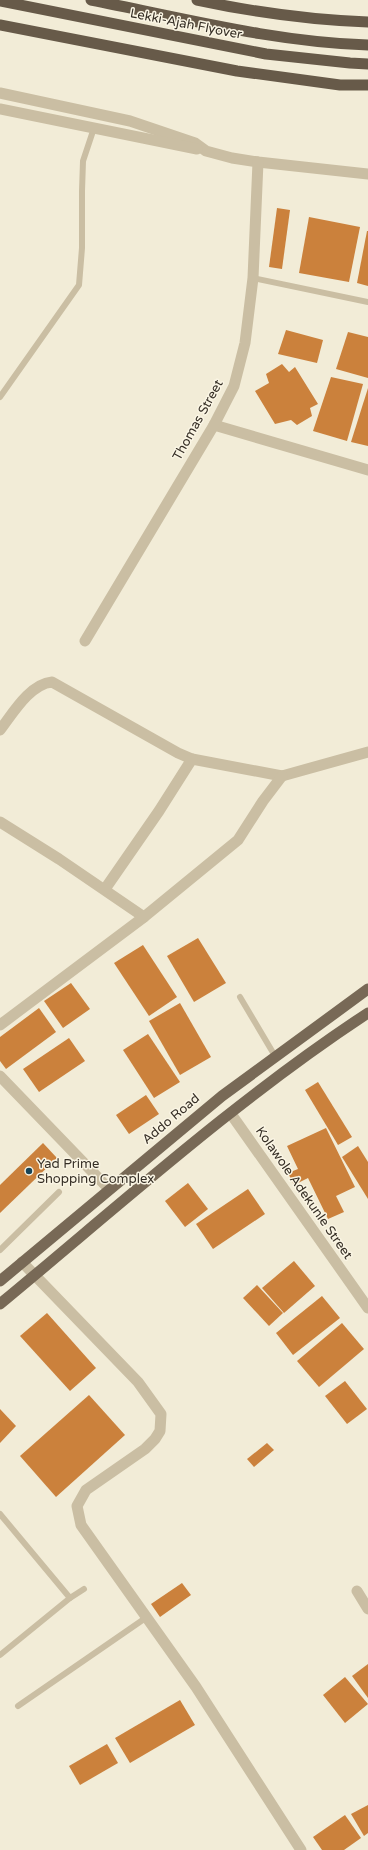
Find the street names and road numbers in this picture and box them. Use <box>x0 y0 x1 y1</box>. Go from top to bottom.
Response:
street label: Lekki-Ajah Flyover <box>129 5 243 43</box>
street label: Thomas Street <box>169 377 227 463</box>
street label: Addo Road <box>139 1090 203 1148</box>
street label: Kolawole Adekunle Street <box>252 1124 356 1262</box>

